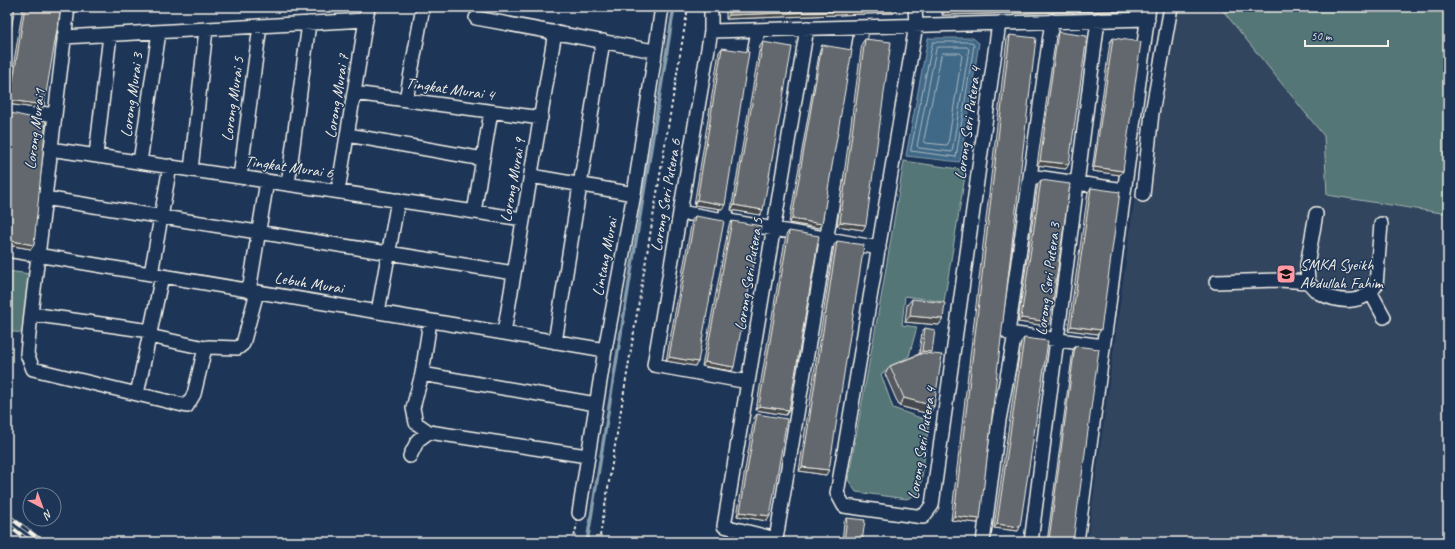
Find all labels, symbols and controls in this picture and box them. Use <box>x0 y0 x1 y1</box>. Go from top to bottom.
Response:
scale bar <box>1305 22 1388 48</box>
text: 50 m <box>1311 28 1333 44</box>
street label: Lorong Murai 3 <box>116 50 148 138</box>
street label: Lorong Murai 7 <box>320 52 354 139</box>
street label: Lorong Murai 5 <box>217 55 249 142</box>
street label: Lorong Seri Putera 4 <box>950 63 986 181</box>
street label: Tingkat Murai 4 <box>405 73 497 105</box>
street label: Lorong Murai1 <box>20 87 50 170</box>
street label: Lorong Murai 9 <box>496 135 531 223</box>
street label: Lorong Seri Putera 6 <box>646 136 686 253</box>
street label: Tingkat Murai 6 <box>244 151 335 183</box>
street label: Lintang Murai <box>588 214 623 298</box>
street label: Lorong Seri Putera 5 <box>730 215 768 332</box>
street label: Lorong Seri Putera 3 <box>1031 220 1065 337</box>
place label: SMKA Syeikh Abdullah Fahim <box>1300 255 1385 293</box>
school or university icon: SMKA Syeikh Abdullah Fahim <box>1275 263 1297 285</box>
street label: Lebuh Murai <box>273 268 347 299</box>
street label: Lorong Seri Putera 4 <box>903 383 941 501</box>
north arrow <box>22 487 62 527</box>
text: N <box>40 507 56 523</box>

